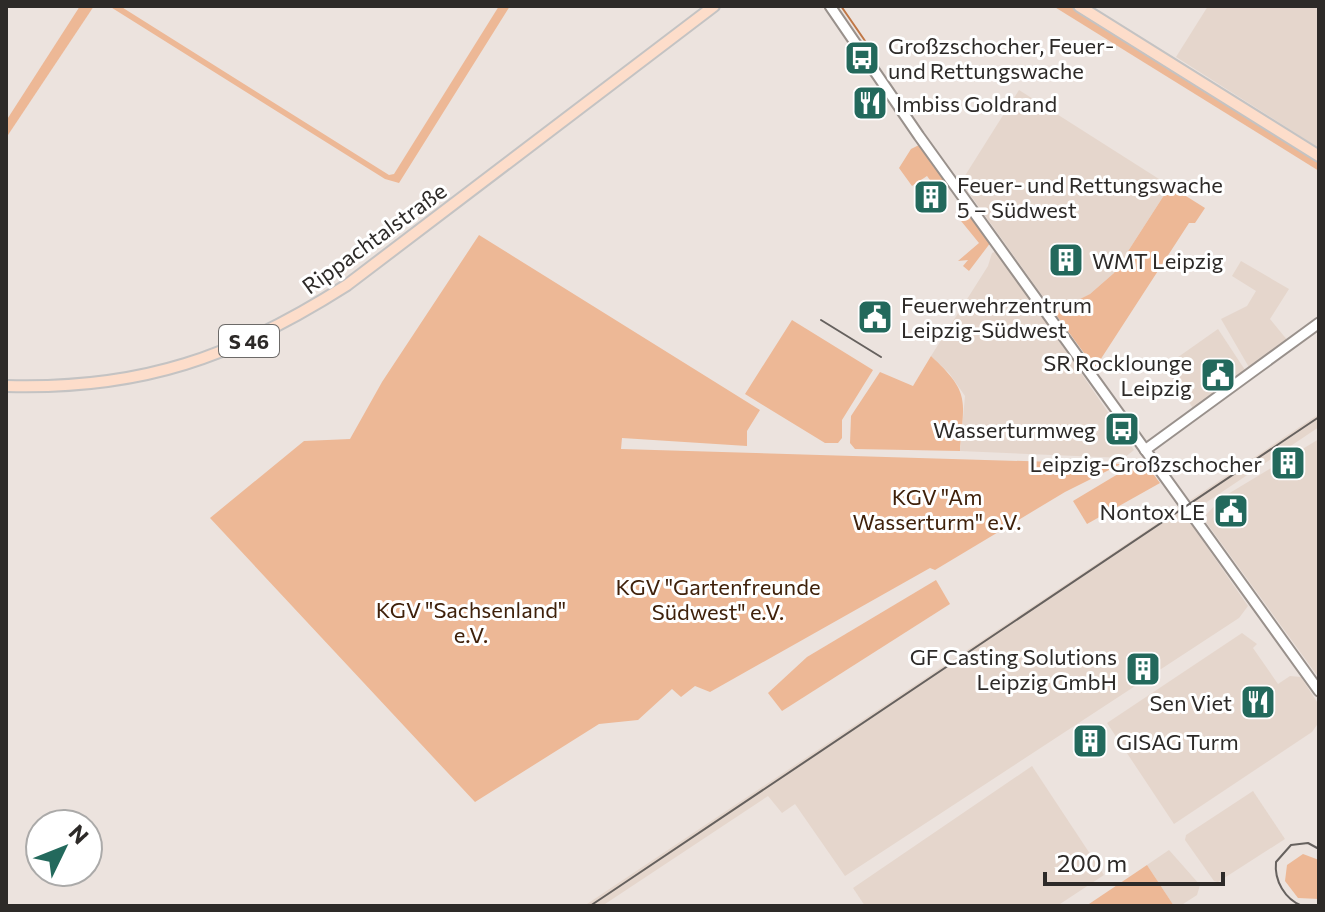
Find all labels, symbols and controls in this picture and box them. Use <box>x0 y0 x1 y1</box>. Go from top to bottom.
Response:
place label: Großzschocher, Feuer- und Rettungswache <box>888 32 1114 84</box>
bus stop icon: Großzschocher, Feuer- und Rettungswache <box>843 39 881 77</box>
restaurant icon: Imbiss Goldrand <box>851 84 889 122</box>
place label: Imbiss Goldrand <box>896 90 1057 117</box>
place label: Feuer- und Rettungswache 5 – Südwest <box>957 171 1223 223</box>
street label: Rippachtalstraße <box>297 177 451 299</box>
building icon: Feuer- und Rettungswache 5 – Südwest <box>912 178 950 216</box>
building icon: WMT Leipzig <box>1047 241 1085 279</box>
place label: WMT Leipzig <box>1092 247 1224 274</box>
place label: Feuerwehrzentrum Leipzig-Südwest <box>901 291 1092 343</box>
public building icon: Feuerwehrzentrum Leipzig-Südwest <box>856 298 894 336</box>
road number: S 46 <box>219 325 279 357</box>
place label: SR Rocklounge Leipzig <box>1043 349 1192 401</box>
public building icon: SR Rocklounge Leipzig <box>1199 356 1237 394</box>
bus stop icon: Wasserturmweg <box>1103 410 1141 448</box>
place label: Wasserturmweg <box>933 416 1096 443</box>
building icon: Leipzig-Großzschocher <box>1269 444 1307 482</box>
place label: Leipzig-Großzschocher <box>1030 450 1262 477</box>
park label: KGV "Am Wasserturm" e.V. <box>852 483 1022 535</box>
public building icon: Nontox LE <box>1212 492 1250 530</box>
place label: Nontox LE <box>1100 498 1205 525</box>
park label: KGV "Gartenfreunde Südwest" e.V. <box>616 573 820 625</box>
park label: KGV "Sachsenland" e.V. <box>376 596 566 648</box>
place label: GF Casting Solutions Leipzig GmbH <box>910 643 1117 695</box>
building icon: GF Casting Solutions Leipzig GmbH <box>1124 650 1162 688</box>
restaurant icon: Sen Viet <box>1239 683 1277 721</box>
place label: Sen Viet <box>1149 689 1232 716</box>
building icon: GISAG Turm <box>1071 722 1109 760</box>
place label: GISAG Turm <box>1116 728 1239 755</box>
north arrow <box>24 808 104 888</box>
text: N <box>63 819 94 849</box>
scale bar <box>1045 836 1223 886</box>
text: 200 m <box>1057 848 1127 877</box>

